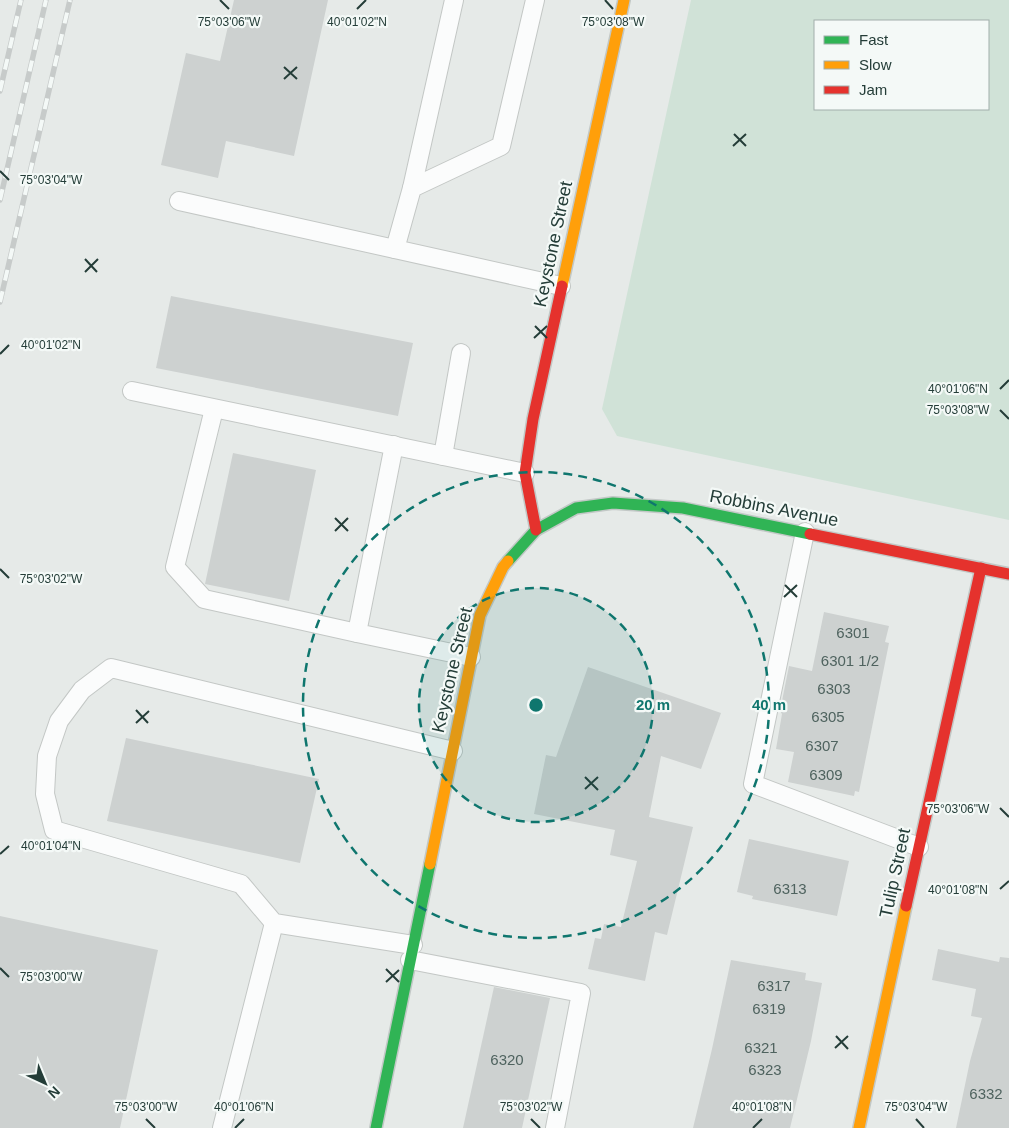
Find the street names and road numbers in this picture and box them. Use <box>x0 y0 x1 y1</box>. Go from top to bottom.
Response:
street label: Keystone Street <box>530 179 576 309</box>
street label: Robbins Avenue <box>708 486 840 530</box>
street label: Keystone Street <box>428 605 476 735</box>
street label: Tulip Street <box>876 826 914 920</box>

